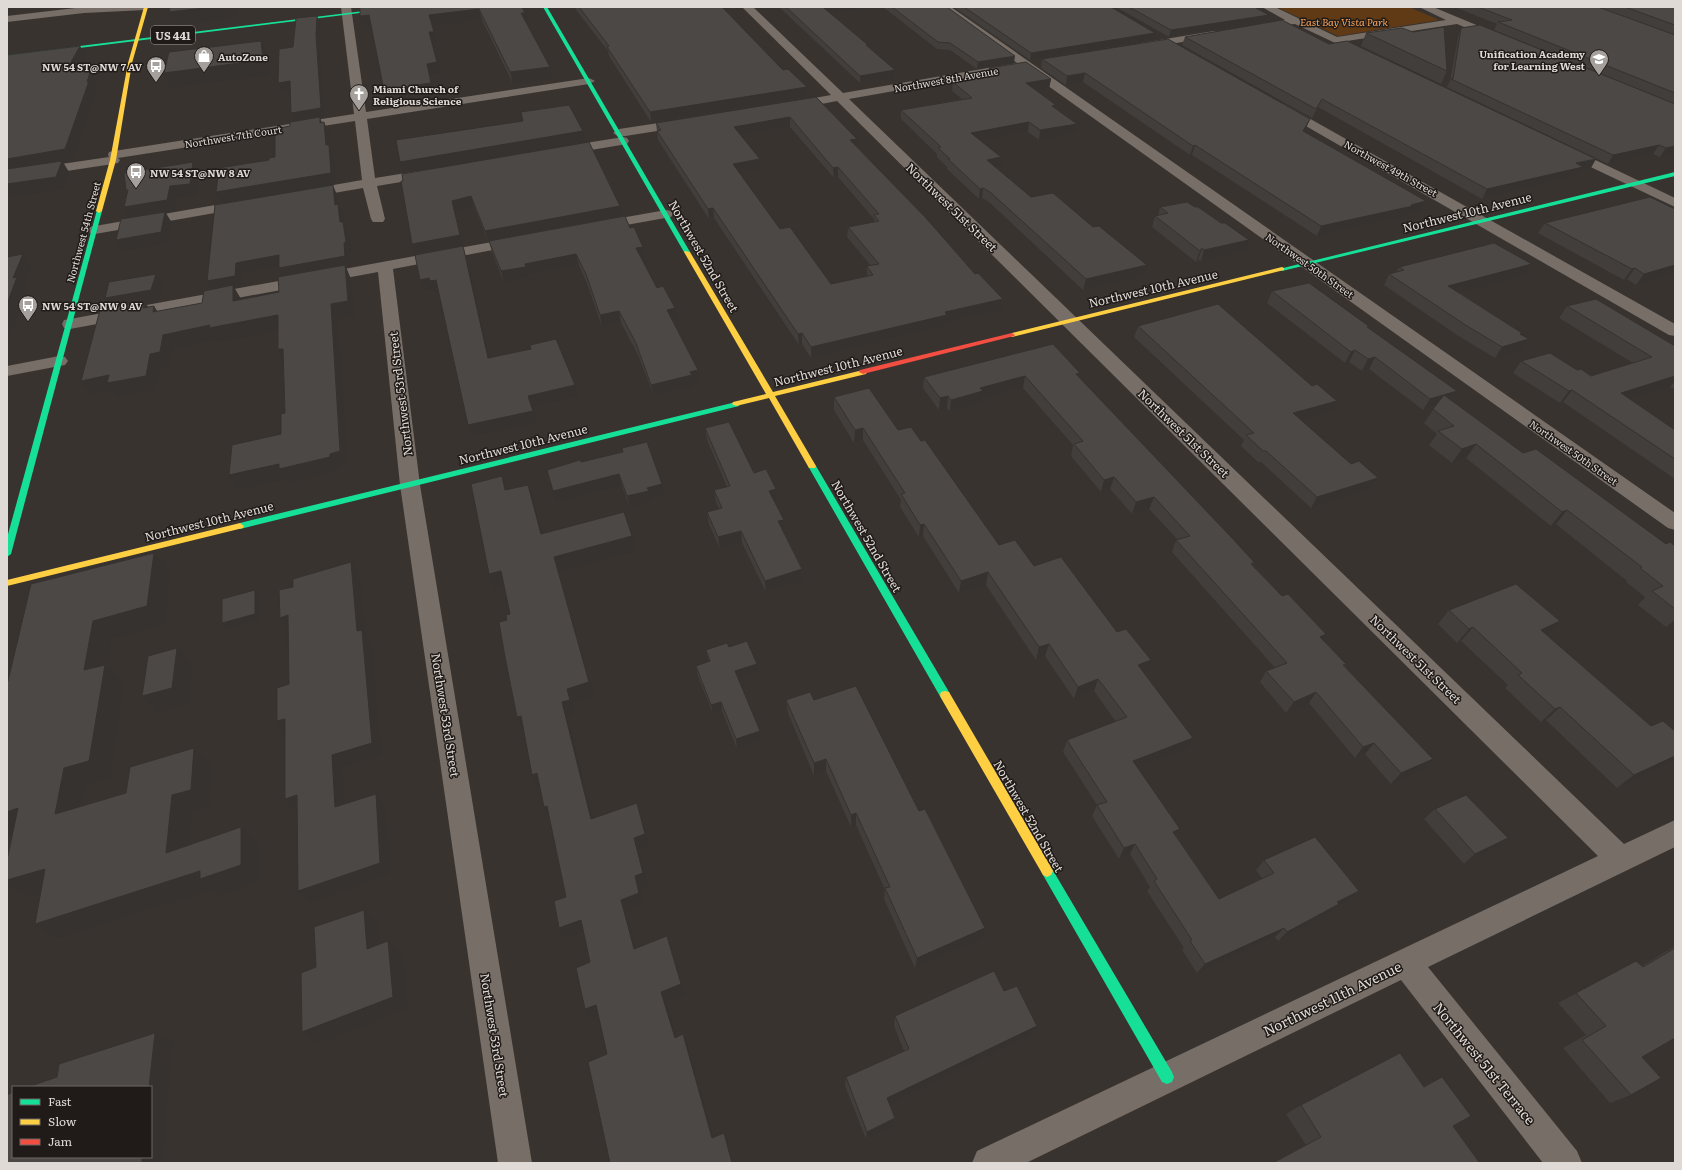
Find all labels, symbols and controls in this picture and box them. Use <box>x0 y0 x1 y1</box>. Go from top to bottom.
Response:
park label: East Bay Vista Park <box>1300 14 1388 29</box>
road number: US 441 <box>151 26 195 44</box>
shop icon: AutoZone <box>193 45 215 73</box>
place label: Unification Academy for Learning West <box>1479 46 1586 73</box>
school or university icon: Unification Academy for Learning West <box>1588 48 1610 76</box>
place label: AutoZone <box>218 49 268 64</box>
bus stop icon: NW 54 ST@NW 7 AV <box>145 55 167 83</box>
place label: NW 54 ST@NW 7 AV <box>42 59 142 74</box>
street label: Northwest 8th Avenue <box>893 62 999 96</box>
place label: Miami Church of Religious Science <box>373 81 462 108</box>
church icon: Miami Church of Religious Science <box>348 83 370 111</box>
street label: Northwest 7th Court <box>183 121 283 151</box>
street label: Northwest 49th Street <box>1342 136 1440 200</box>
street label: Northwest 51st Street <box>902 159 1002 256</box>
bus stop icon: NW 54 ST@NW 8 AV <box>125 161 147 189</box>
place label: NW 54 ST@NW 8 AV <box>150 165 251 180</box>
street label: Northwest 54th Street <box>62 180 104 284</box>
street label: Northwest 10th Avenue <box>1401 187 1533 237</box>
street label: Northwest 52nd Street <box>664 196 744 316</box>
street label: Northwest 50th Street <box>1263 229 1357 301</box>
street label: Northwest 10th Avenue <box>1087 264 1219 312</box>
bus stop icon: NW 54 ST@NW 9 AV <box>17 294 39 322</box>
place label: NW 54 ST@NW 9 AV <box>42 298 143 313</box>
street label: Northwest 53rd Street <box>383 331 417 457</box>
street label: Northwest 10th Avenue <box>772 341 904 391</box>
street label: Northwest 51st Street <box>1134 385 1234 482</box>
street label: Northwest 50th Street <box>1527 416 1621 488</box>
street label: Northwest 10th Avenue <box>457 419 589 469</box>
street label: Northwest 52nd Street <box>827 476 907 596</box>
street label: Northwest 10th Avenue <box>143 496 275 546</box>
street label: Northwest 51st Street <box>1366 611 1466 708</box>
street label: Northwest 53rd Street <box>427 652 465 778</box>
street label: Northwest 52nd Street <box>989 756 1069 876</box>
street label: Northwest 11th Avenue <box>1259 956 1405 1040</box>
street label: Northwest 53rd Street <box>476 972 514 1098</box>
street label: Northwest 51st Terrace <box>1429 997 1541 1129</box>
legend <box>12 1086 152 1158</box>
text: Fast <box>48 1092 72 1110</box>
text: Slow <box>48 1112 77 1130</box>
text: Jam <box>48 1132 73 1150</box>

